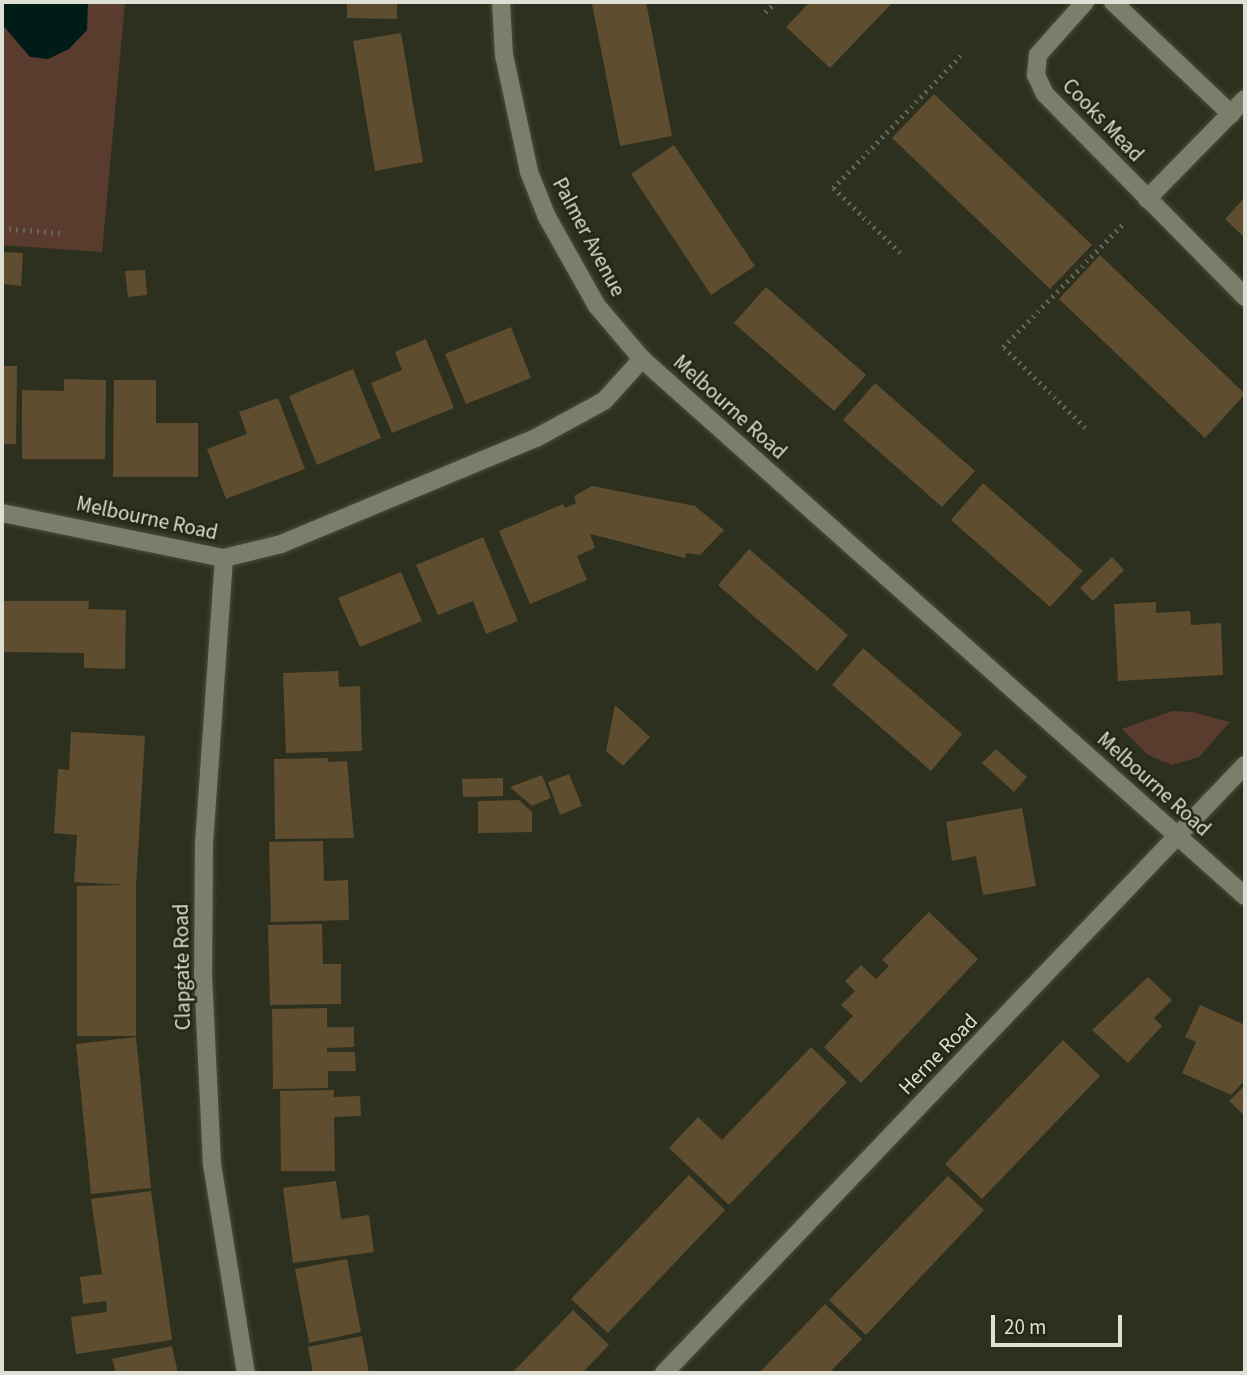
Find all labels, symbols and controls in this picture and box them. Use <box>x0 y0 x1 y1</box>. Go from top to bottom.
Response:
street label: Cooks Mead <box>1057 73 1149 167</box>
street label: Palmer Avenue <box>547 173 631 301</box>
street label: Melbourne Road <box>668 349 792 465</box>
street label: Melbourne Road <box>74 491 220 545</box>
street label: Melbourne Road <box>1092 726 1216 842</box>
street label: Clapgate Road <box>168 903 196 1031</box>
street label: Herne Road <box>893 1008 983 1100</box>
scale bar <box>995 1302 1126 1346</box>
text: 20 m <box>1004 1312 1046 1342</box>

